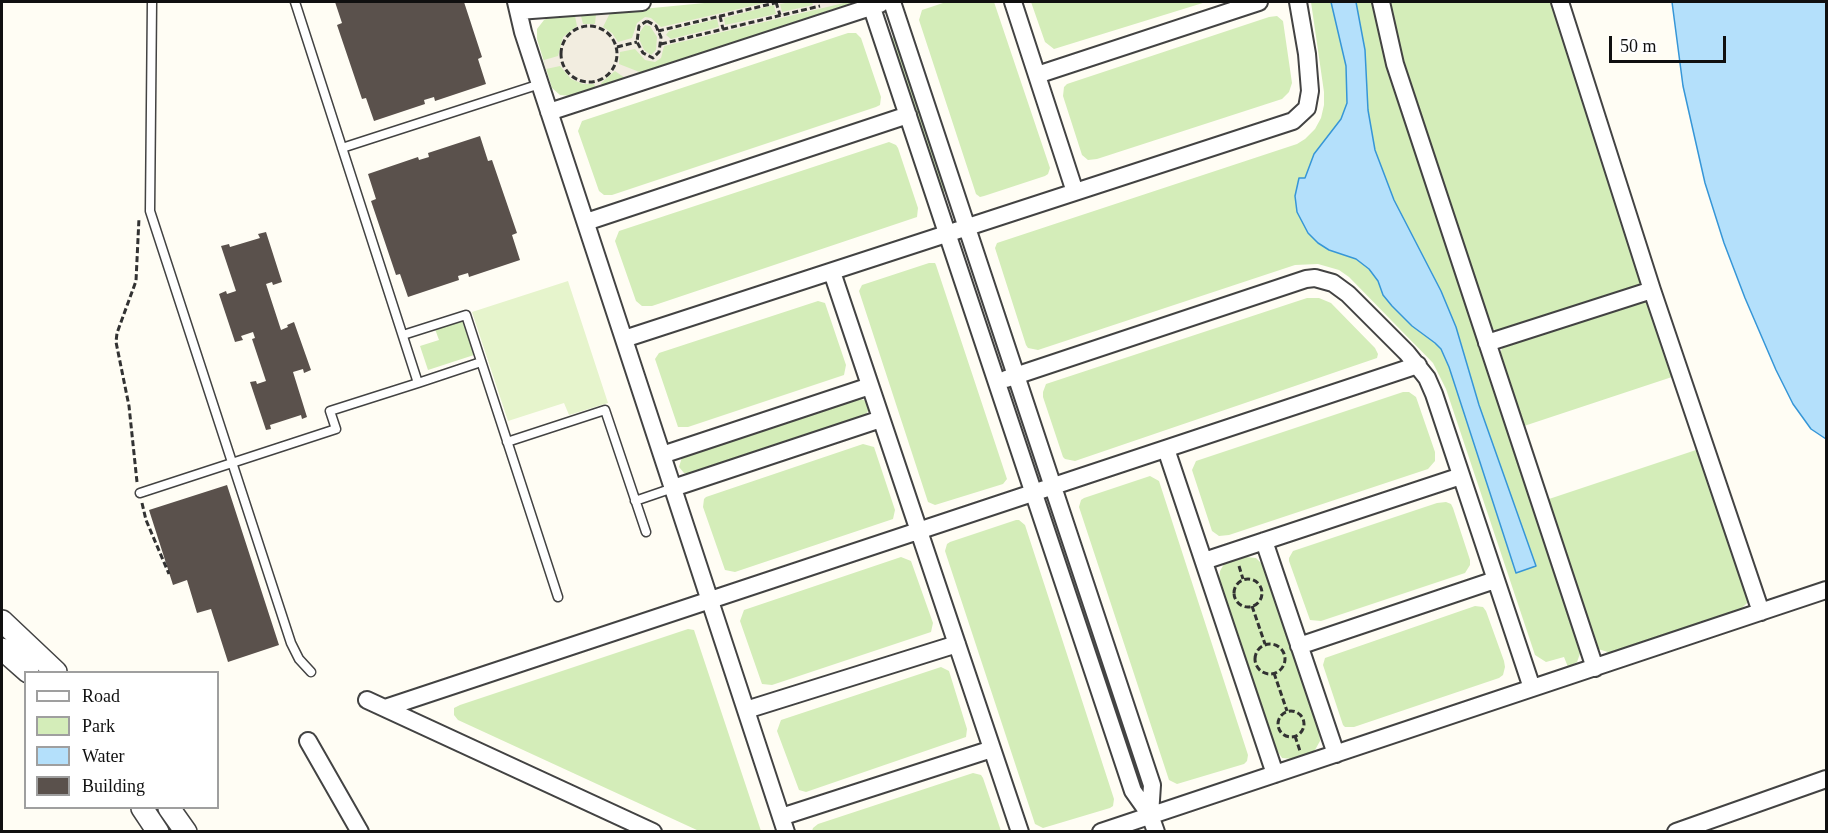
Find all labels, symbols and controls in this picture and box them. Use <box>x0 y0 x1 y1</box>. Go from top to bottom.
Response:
scale bar <box>1612 24 1729 62</box>
text: 50 m <box>1620 36 1657 56</box>
legend <box>24 671 219 809</box>
text: Road <box>82 686 120 706</box>
text: Park <box>82 716 115 736</box>
text: Water <box>82 746 125 766</box>
text: Building <box>82 776 145 796</box>

